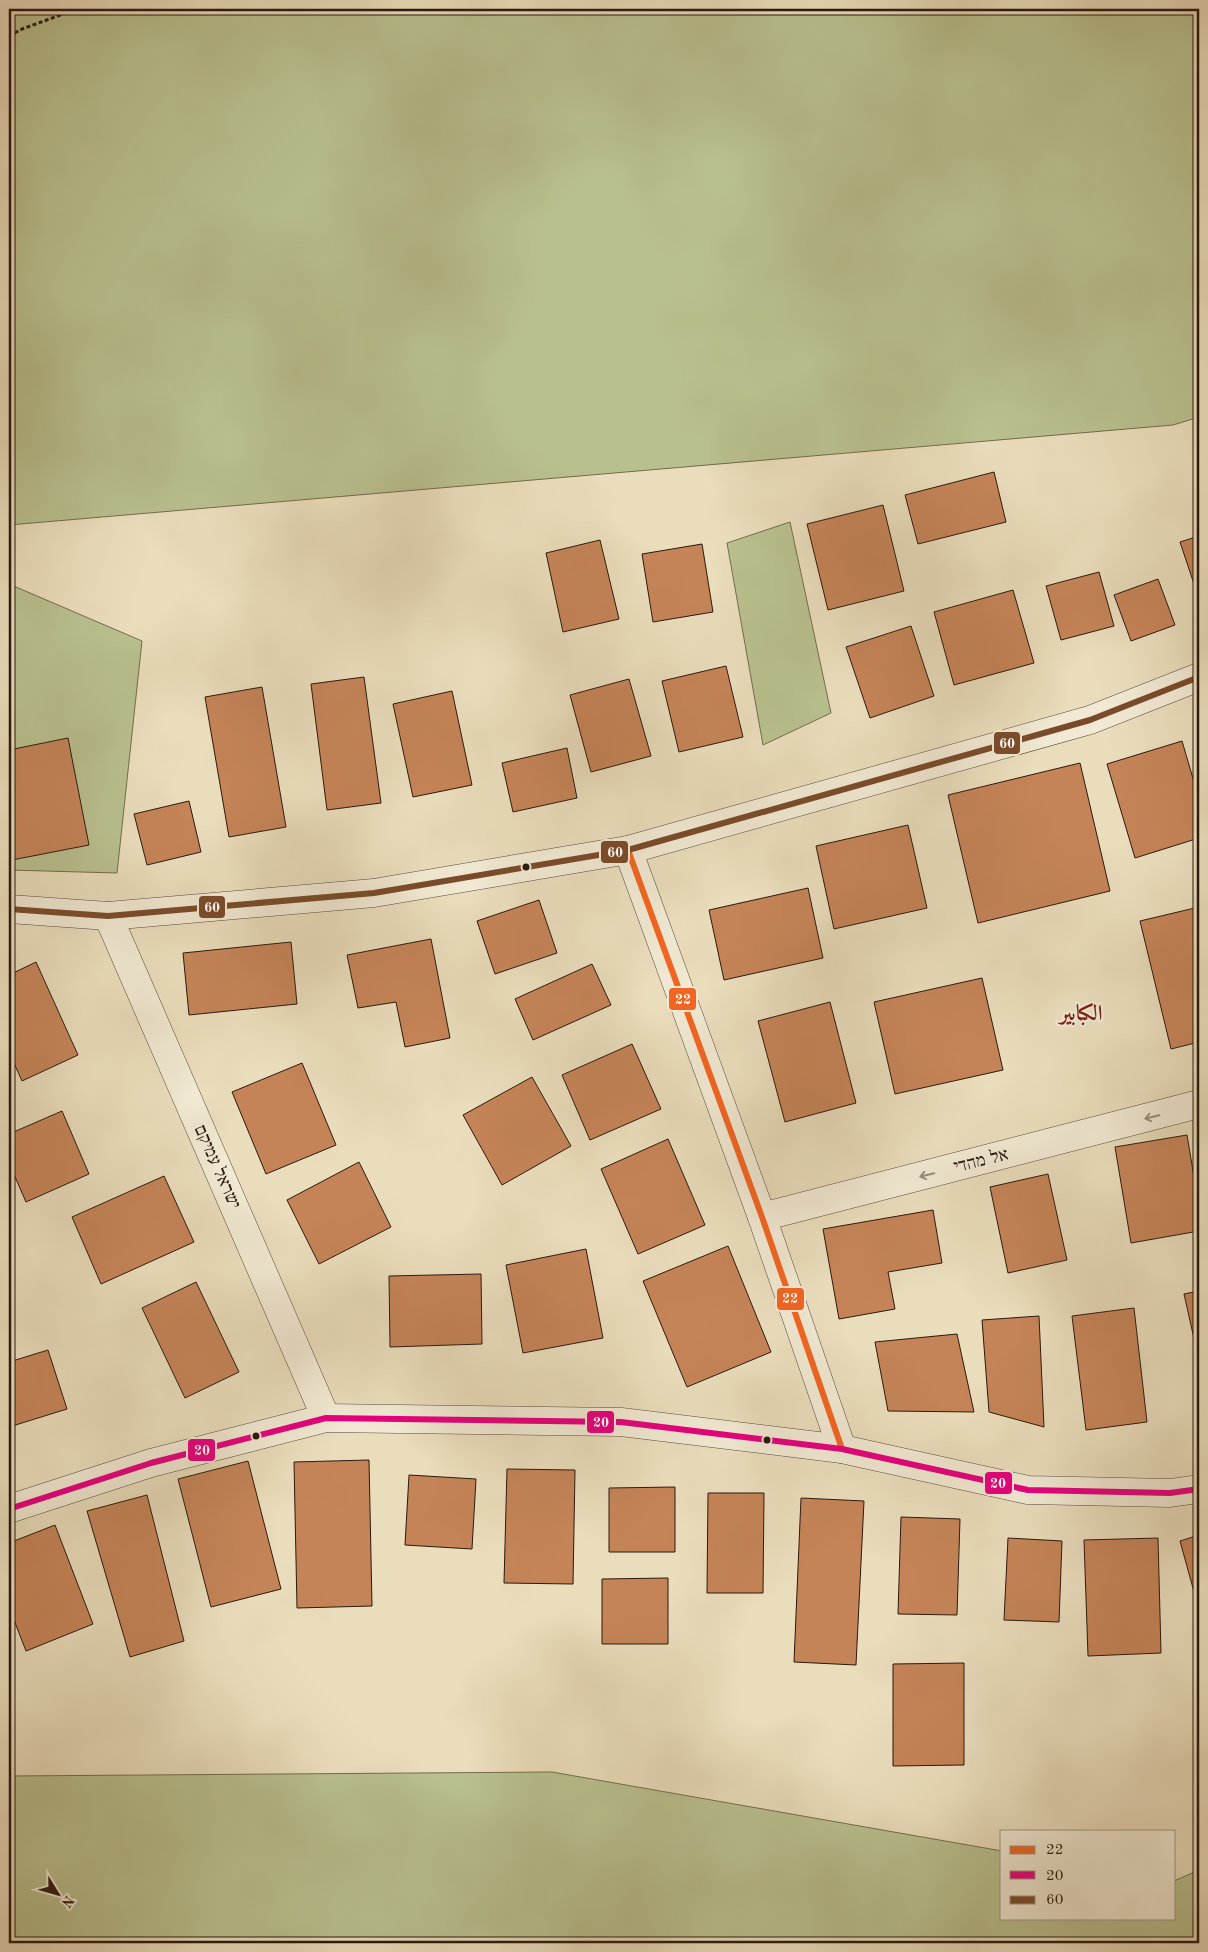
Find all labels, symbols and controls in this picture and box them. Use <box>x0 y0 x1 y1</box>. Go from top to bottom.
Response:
line badge: 60 <box>993 731 1021 755</box>
text: 60 <box>999 737 1015 751</box>
line badge: 60 <box>600 840 629 864</box>
text: 60 <box>607 846 623 860</box>
unlabelled marker <box>521 862 531 872</box>
line badge: 60 <box>198 895 226 919</box>
text: 60 <box>204 901 220 915</box>
line badge: 22 <box>668 987 697 1011</box>
text: 22 <box>675 993 691 1007</box>
district label: الكبابير <box>1057 1002 1102 1026</box>
one-way arrow <box>1145 1113 1161 1122</box>
street label: ישראל עמיקם <box>191 1122 244 1212</box>
street label: אל מהדי <box>952 1145 1010 1176</box>
one-way arrow <box>919 1171 935 1180</box>
line badge: 22 <box>776 1287 805 1311</box>
text: 22 <box>782 1292 798 1306</box>
line badge: 20 <box>586 1410 615 1434</box>
text: 20 <box>593 1416 609 1430</box>
unlabelled marker <box>251 1431 261 1441</box>
unlabelled marker <box>762 1435 772 1445</box>
line badge: 20 <box>187 1438 216 1462</box>
text: 20 <box>194 1444 210 1458</box>
line badge: 20 <box>984 1471 1013 1495</box>
text: 20 <box>990 1477 1006 1491</box>
legend <box>1000 1830 1176 1920</box>
text: 22 <box>1046 1843 1063 1858</box>
text: 20 <box>1046 1869 1063 1884</box>
north arrow <box>32 1870 82 1920</box>
text: N <box>59 1893 76 1910</box>
text: 60 <box>1046 1893 1063 1908</box>

